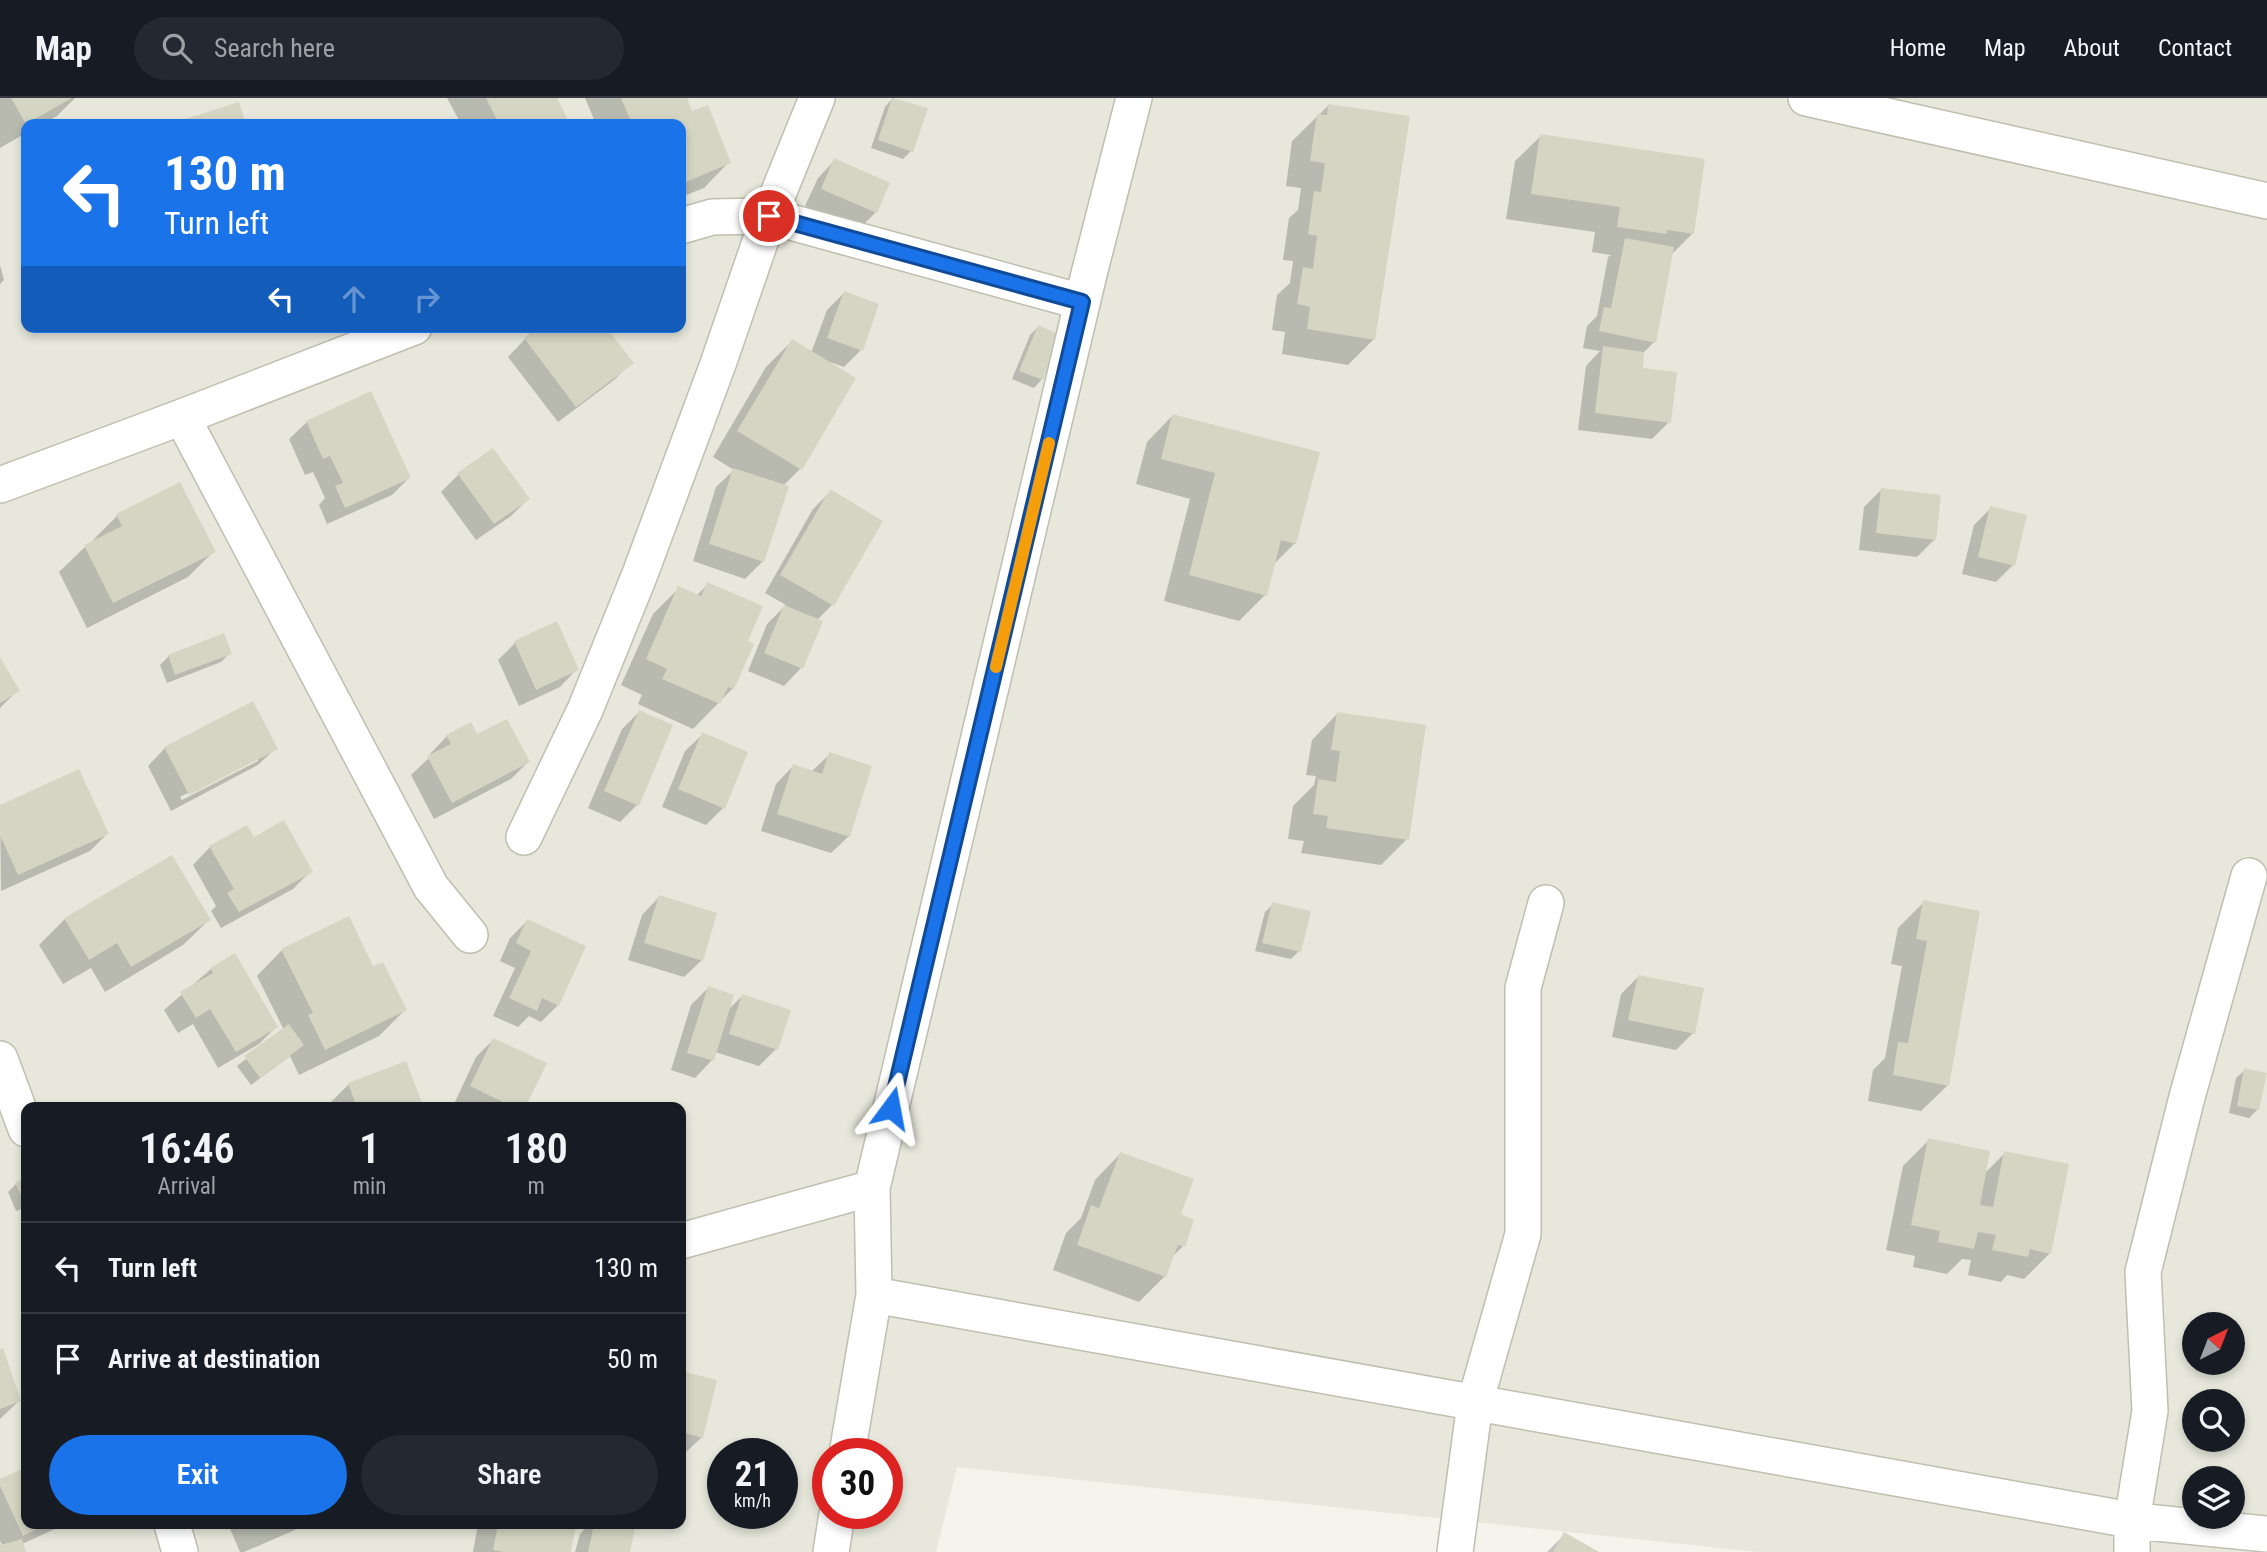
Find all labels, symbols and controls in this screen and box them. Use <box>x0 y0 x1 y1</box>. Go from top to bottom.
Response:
search box <box>134 17 624 80</box>
text: Map <box>35 29 92 68</box>
icon: search <box>158 29 196 67</box>
text: Search here <box>214 33 335 63</box>
text: Home <box>1890 34 1946 62</box>
text: Map <box>1984 34 2026 62</box>
text: About <box>2064 34 2120 62</box>
text: Contact <box>2158 34 2232 62</box>
text: 130 m <box>164 145 286 202</box>
icon: left <box>49 147 140 238</box>
pin <box>739 186 799 246</box>
icon: arrive <box>750 197 788 235</box>
text: Turn left <box>164 204 269 242</box>
icon: left <box>262 280 300 318</box>
icon: ahead <box>335 280 373 318</box>
icon: right <box>408 280 446 318</box>
position arrow <box>854 1071 928 1145</box>
text: 16:46 <box>139 1124 235 1173</box>
text: 1 <box>359 1124 380 1173</box>
text: 180 <box>505 1124 568 1173</box>
text: Arrival <box>158 1173 216 1200</box>
text: min <box>353 1173 386 1200</box>
text: m <box>528 1173 545 1200</box>
icon: left <box>49 1249 87 1287</box>
text: Turn left <box>108 1253 197 1283</box>
text: 130 m <box>594 1253 658 1283</box>
north arrow <box>2182 1312 2245 1376</box>
map controls <box>2182 1312 2245 1529</box>
icon: arrive <box>49 1340 87 1378</box>
text: Arrive at destination <box>108 1344 320 1374</box>
text: 50 m <box>607 1344 658 1374</box>
button: search <box>2182 1389 2245 1452</box>
button: Exit <box>49 1435 347 1515</box>
button: Share <box>361 1435 658 1515</box>
speed limit sign: 30 <box>812 1438 903 1529</box>
text: 21 <box>735 1454 770 1495</box>
button: layers <box>2182 1466 2245 1529</box>
text: km/h <box>734 1490 771 1511</box>

